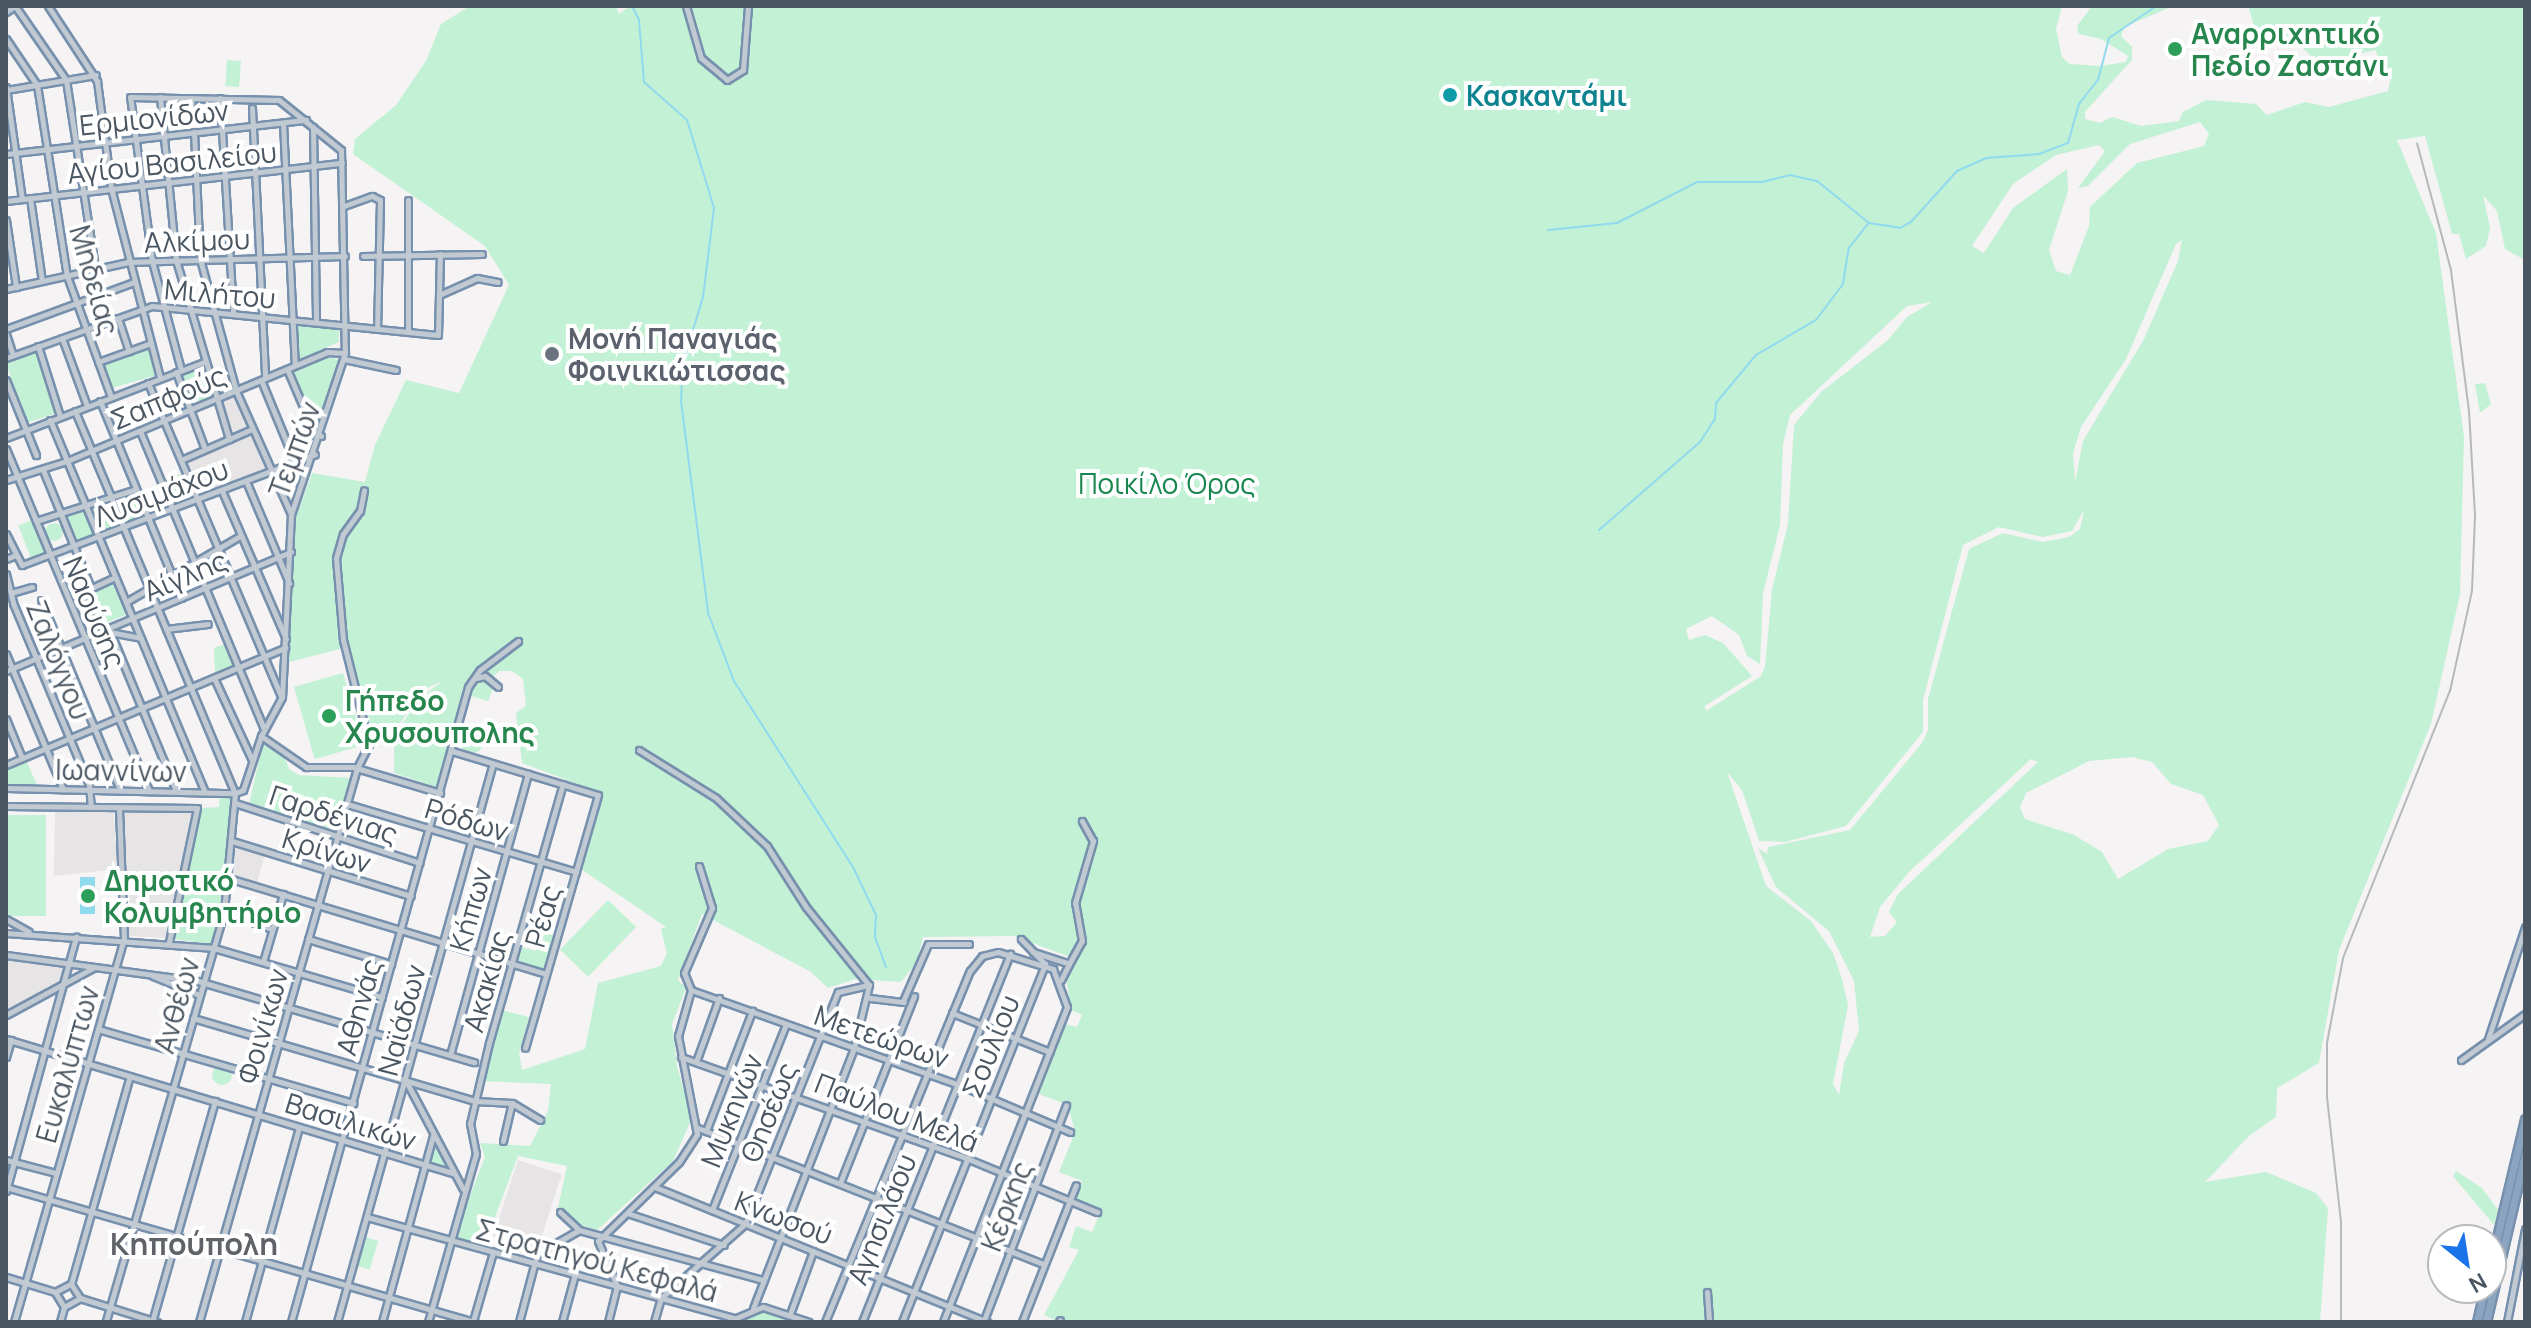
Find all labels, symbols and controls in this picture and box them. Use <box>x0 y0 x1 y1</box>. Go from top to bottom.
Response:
place label: Αναρριχητικό Πεδίο Ζαστάνι <box>2191 16 2389 82</box>
marker: Αναρριχητικό Πεδίο Ζαστάνι <box>2166 40 2184 58</box>
place label: Κασκαντάμι <box>1466 78 1628 112</box>
marker: Κασκαντάμι <box>1441 86 1459 104</box>
street label: Ερμιονίδων <box>78 92 230 142</box>
street label: Αγίου Βασιλείου <box>66 134 278 190</box>
street label: Μηδείας <box>63 221 127 339</box>
street label: Αλκίμου <box>143 221 251 259</box>
street label: Μιλήτου <box>163 271 277 315</box>
place label: Μονή Παναγιάς Φοινικιώτισσας <box>568 321 786 387</box>
marker: Μονή Παναγιάς Φοινικιώτισσας <box>543 345 561 363</box>
street label: Σαπφούς <box>105 358 231 436</box>
street label: Τεμπών <box>261 397 327 501</box>
street label: Λυσιμάχου <box>89 451 233 533</box>
park label: Ποικίλο Όρος <box>1078 466 1256 500</box>
street label: Αίγλης <box>138 542 232 608</box>
street label: Ναούσης <box>56 551 134 673</box>
street label: Ζαλόγγου <box>20 596 98 724</box>
place label: Γήπεδο Χρυσουπολης <box>345 683 535 749</box>
marker: Γήπεδο Χρυσουπολης <box>320 707 338 725</box>
street label: Ιωαννίνων <box>55 752 187 788</box>
street label: Γαρδένιας <box>266 778 402 850</box>
street label: Ρόδων <box>421 790 513 848</box>
street label: Κρίνων <box>279 821 375 879</box>
place label: Δημοτικό Κολυμβητήριο <box>104 863 301 929</box>
street label: Κήπων <box>442 863 498 955</box>
street label: Ρέας <box>517 881 567 951</box>
marker: Δημοτικό Κολυμβητήριο <box>79 887 97 905</box>
street label: Ακακίας <box>456 926 516 1036</box>
street label: Ανθέων <box>146 953 206 1057</box>
street label: Αθηνάς <box>328 955 388 1059</box>
street label: Ναϊάδων <box>370 961 432 1079</box>
street label: Φοινίκων <box>230 965 294 1087</box>
street label: Ευκαλύπτων <box>29 982 105 1146</box>
street label: Σουλίου <box>954 990 1026 1102</box>
street label: Μετεώρων <box>810 997 954 1075</box>
street label: Μυκηνών <box>693 1048 769 1172</box>
street label: Θησέως <box>733 1057 803 1167</box>
street label: Παύλου Μελά <box>810 1065 984 1159</box>
street label: Βασιλικών <box>282 1085 420 1157</box>
street label: Αγησιλάου <box>840 1149 922 1289</box>
street label: Κέρκης <box>974 1156 1038 1256</box>
street label: Κνωσού <box>730 1183 838 1251</box>
street label: Στρατηγού Κεφαλά <box>472 1212 722 1308</box>
north arrow <box>2427 1224 2507 1304</box>
district label: Κηπούπολη <box>110 1226 278 1262</box>
text: N <box>2464 1266 2492 1300</box>

